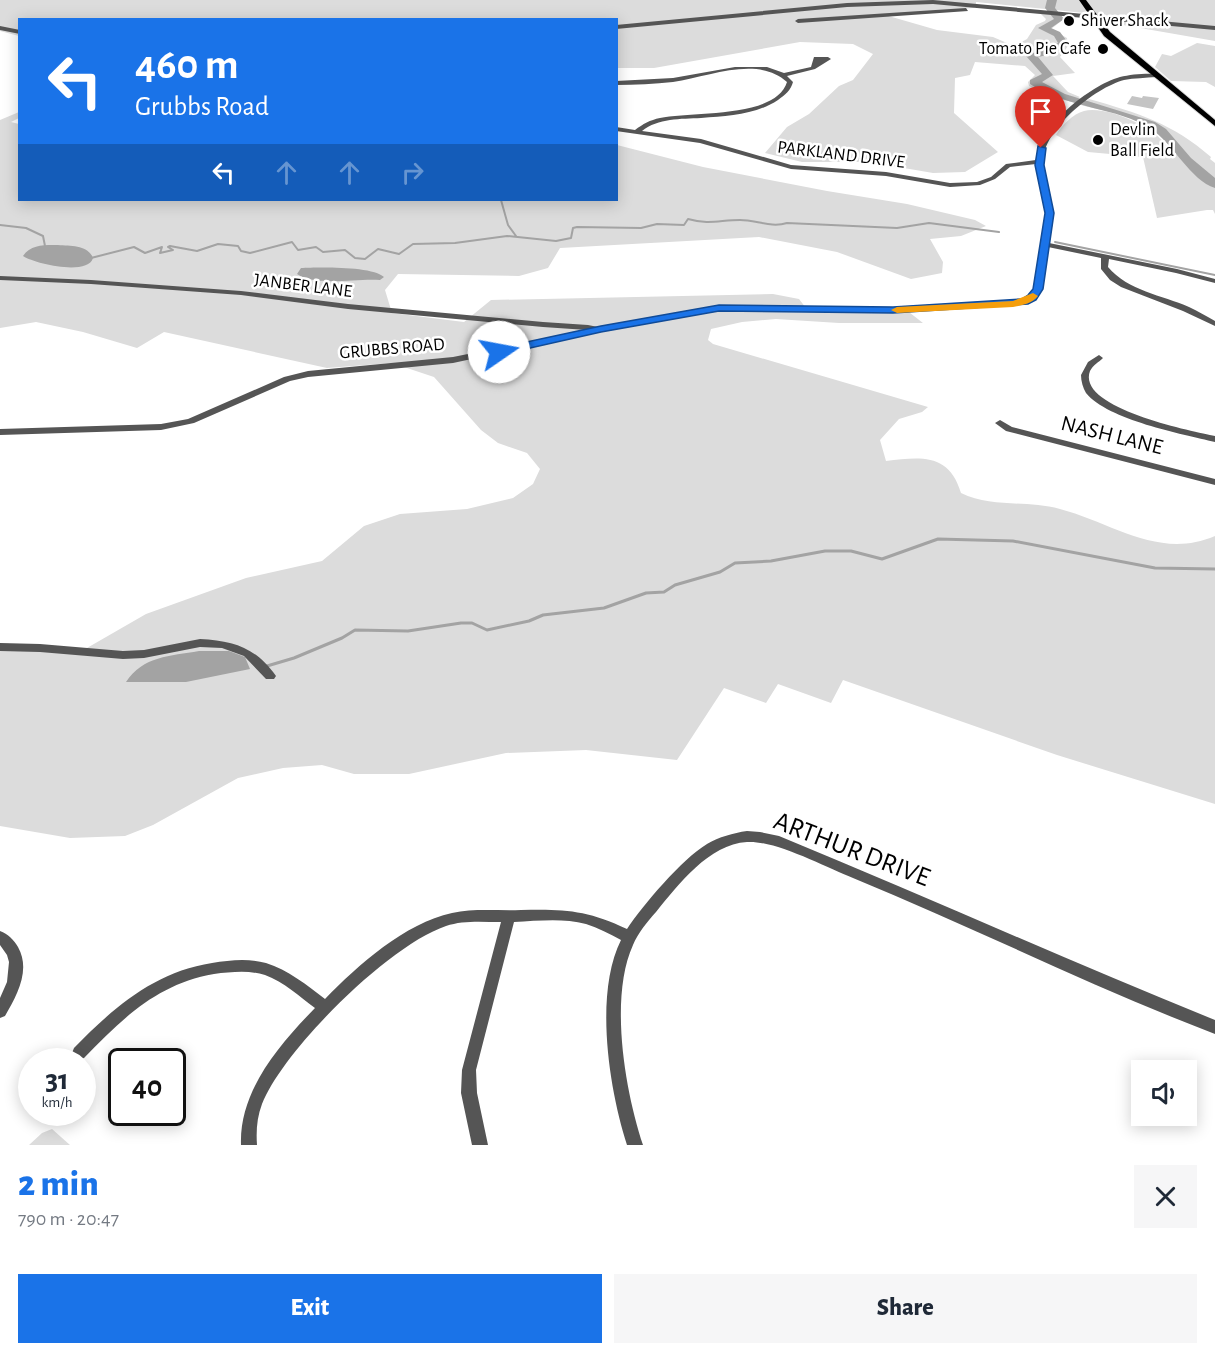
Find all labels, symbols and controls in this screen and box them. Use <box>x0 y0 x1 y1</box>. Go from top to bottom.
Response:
place label: Shiver Shack <box>1081 12 1169 30</box>
marker: Shiver Shack <box>1062 14 1076 28</box>
place label: Tomato Pie Cafe <box>979 40 1091 58</box>
icon: left <box>36 42 114 120</box>
marker: Tomato Pie Cafe <box>1096 42 1110 56</box>
text: 460 m <box>135 44 239 86</box>
pin <box>1015 86 1066 148</box>
text: Grubbs Road <box>135 93 269 120</box>
icon: arrive <box>1024 95 1057 128</box>
place label: Devlin Ball Field <box>1110 121 1174 160</box>
marker: Devlin Ball Field <box>1091 133 1105 147</box>
street label: PARKLAND DRIVE <box>776 138 906 172</box>
icon: left <box>207 156 240 189</box>
icon: ahead <box>270 156 303 189</box>
icon: ahead <box>333 156 366 189</box>
icon: right <box>396 156 429 189</box>
street label: JANBER LANE <box>253 271 353 301</box>
position arrow <box>467 320 531 384</box>
street label: GRUBBS ROAD <box>339 335 445 363</box>
street label: NASH LANE <box>1059 412 1166 458</box>
street label: ARTHUR DRIVE <box>770 807 934 891</box>
speed limit sign: 40 <box>108 1048 186 1126</box>
map controls <box>1131 1060 1197 1126</box>
button: sound <box>1131 1060 1197 1126</box>
text: 31 <box>45 1065 69 1095</box>
text: km/h <box>42 1095 72 1110</box>
button: close <box>1134 1165 1197 1228</box>
text: 2 min <box>18 1166 99 1202</box>
text: 790 m · 20:47 <box>18 1209 119 1229</box>
button: Exit <box>18 1274 602 1343</box>
button: Share <box>614 1274 1197 1343</box>

